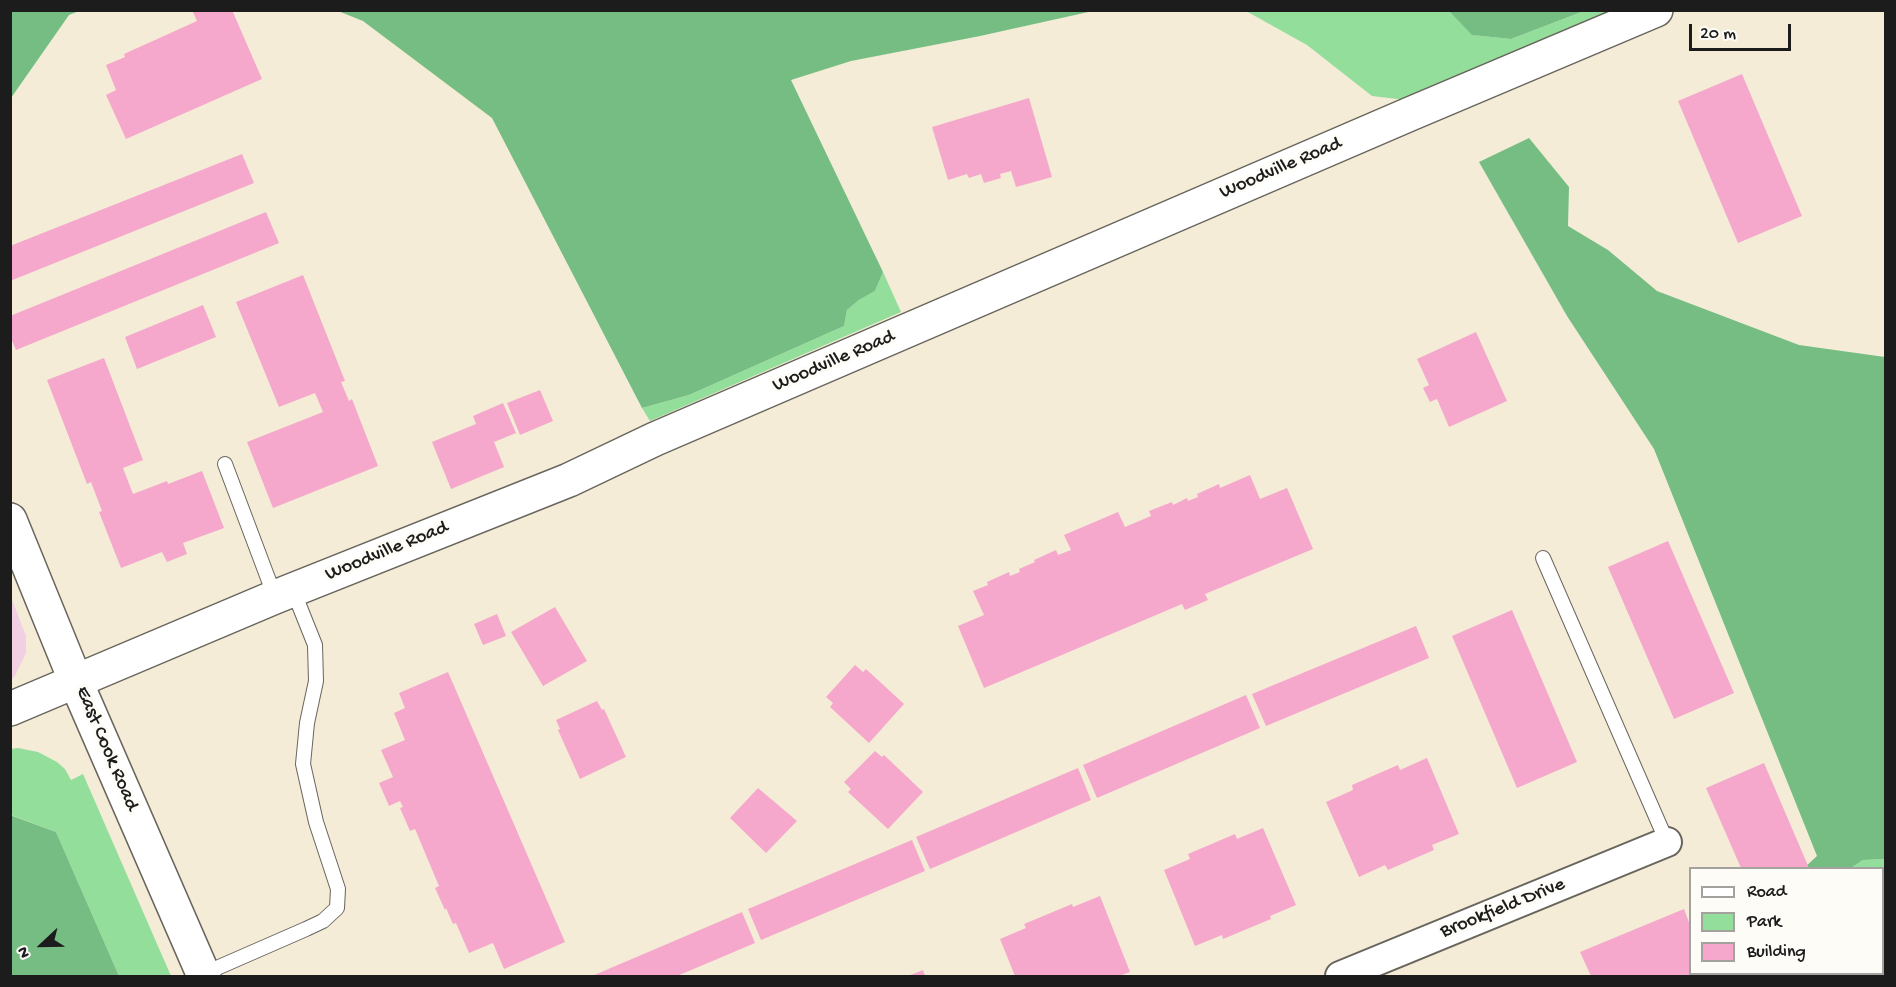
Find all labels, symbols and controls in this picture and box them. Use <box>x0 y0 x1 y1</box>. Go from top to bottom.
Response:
scale bar <box>1692 12 1794 50</box>
text: 20 m <box>1700 24 1736 45</box>
street label: Woodville Road <box>1216 133 1346 205</box>
street label: Woodville Road <box>769 326 899 398</box>
street label: Woodville Road <box>322 516 452 588</box>
street label: East Cook Road <box>69 683 143 815</box>
legend <box>1689 867 1884 975</box>
street label: Brookfield Drive <box>1437 873 1569 945</box>
text: Road <box>1747 882 1786 903</box>
text: Park <box>1747 912 1781 933</box>
north arrow <box>12 915 72 975</box>
text: Building <box>1747 942 1806 963</box>
text: N <box>14 944 36 960</box>

